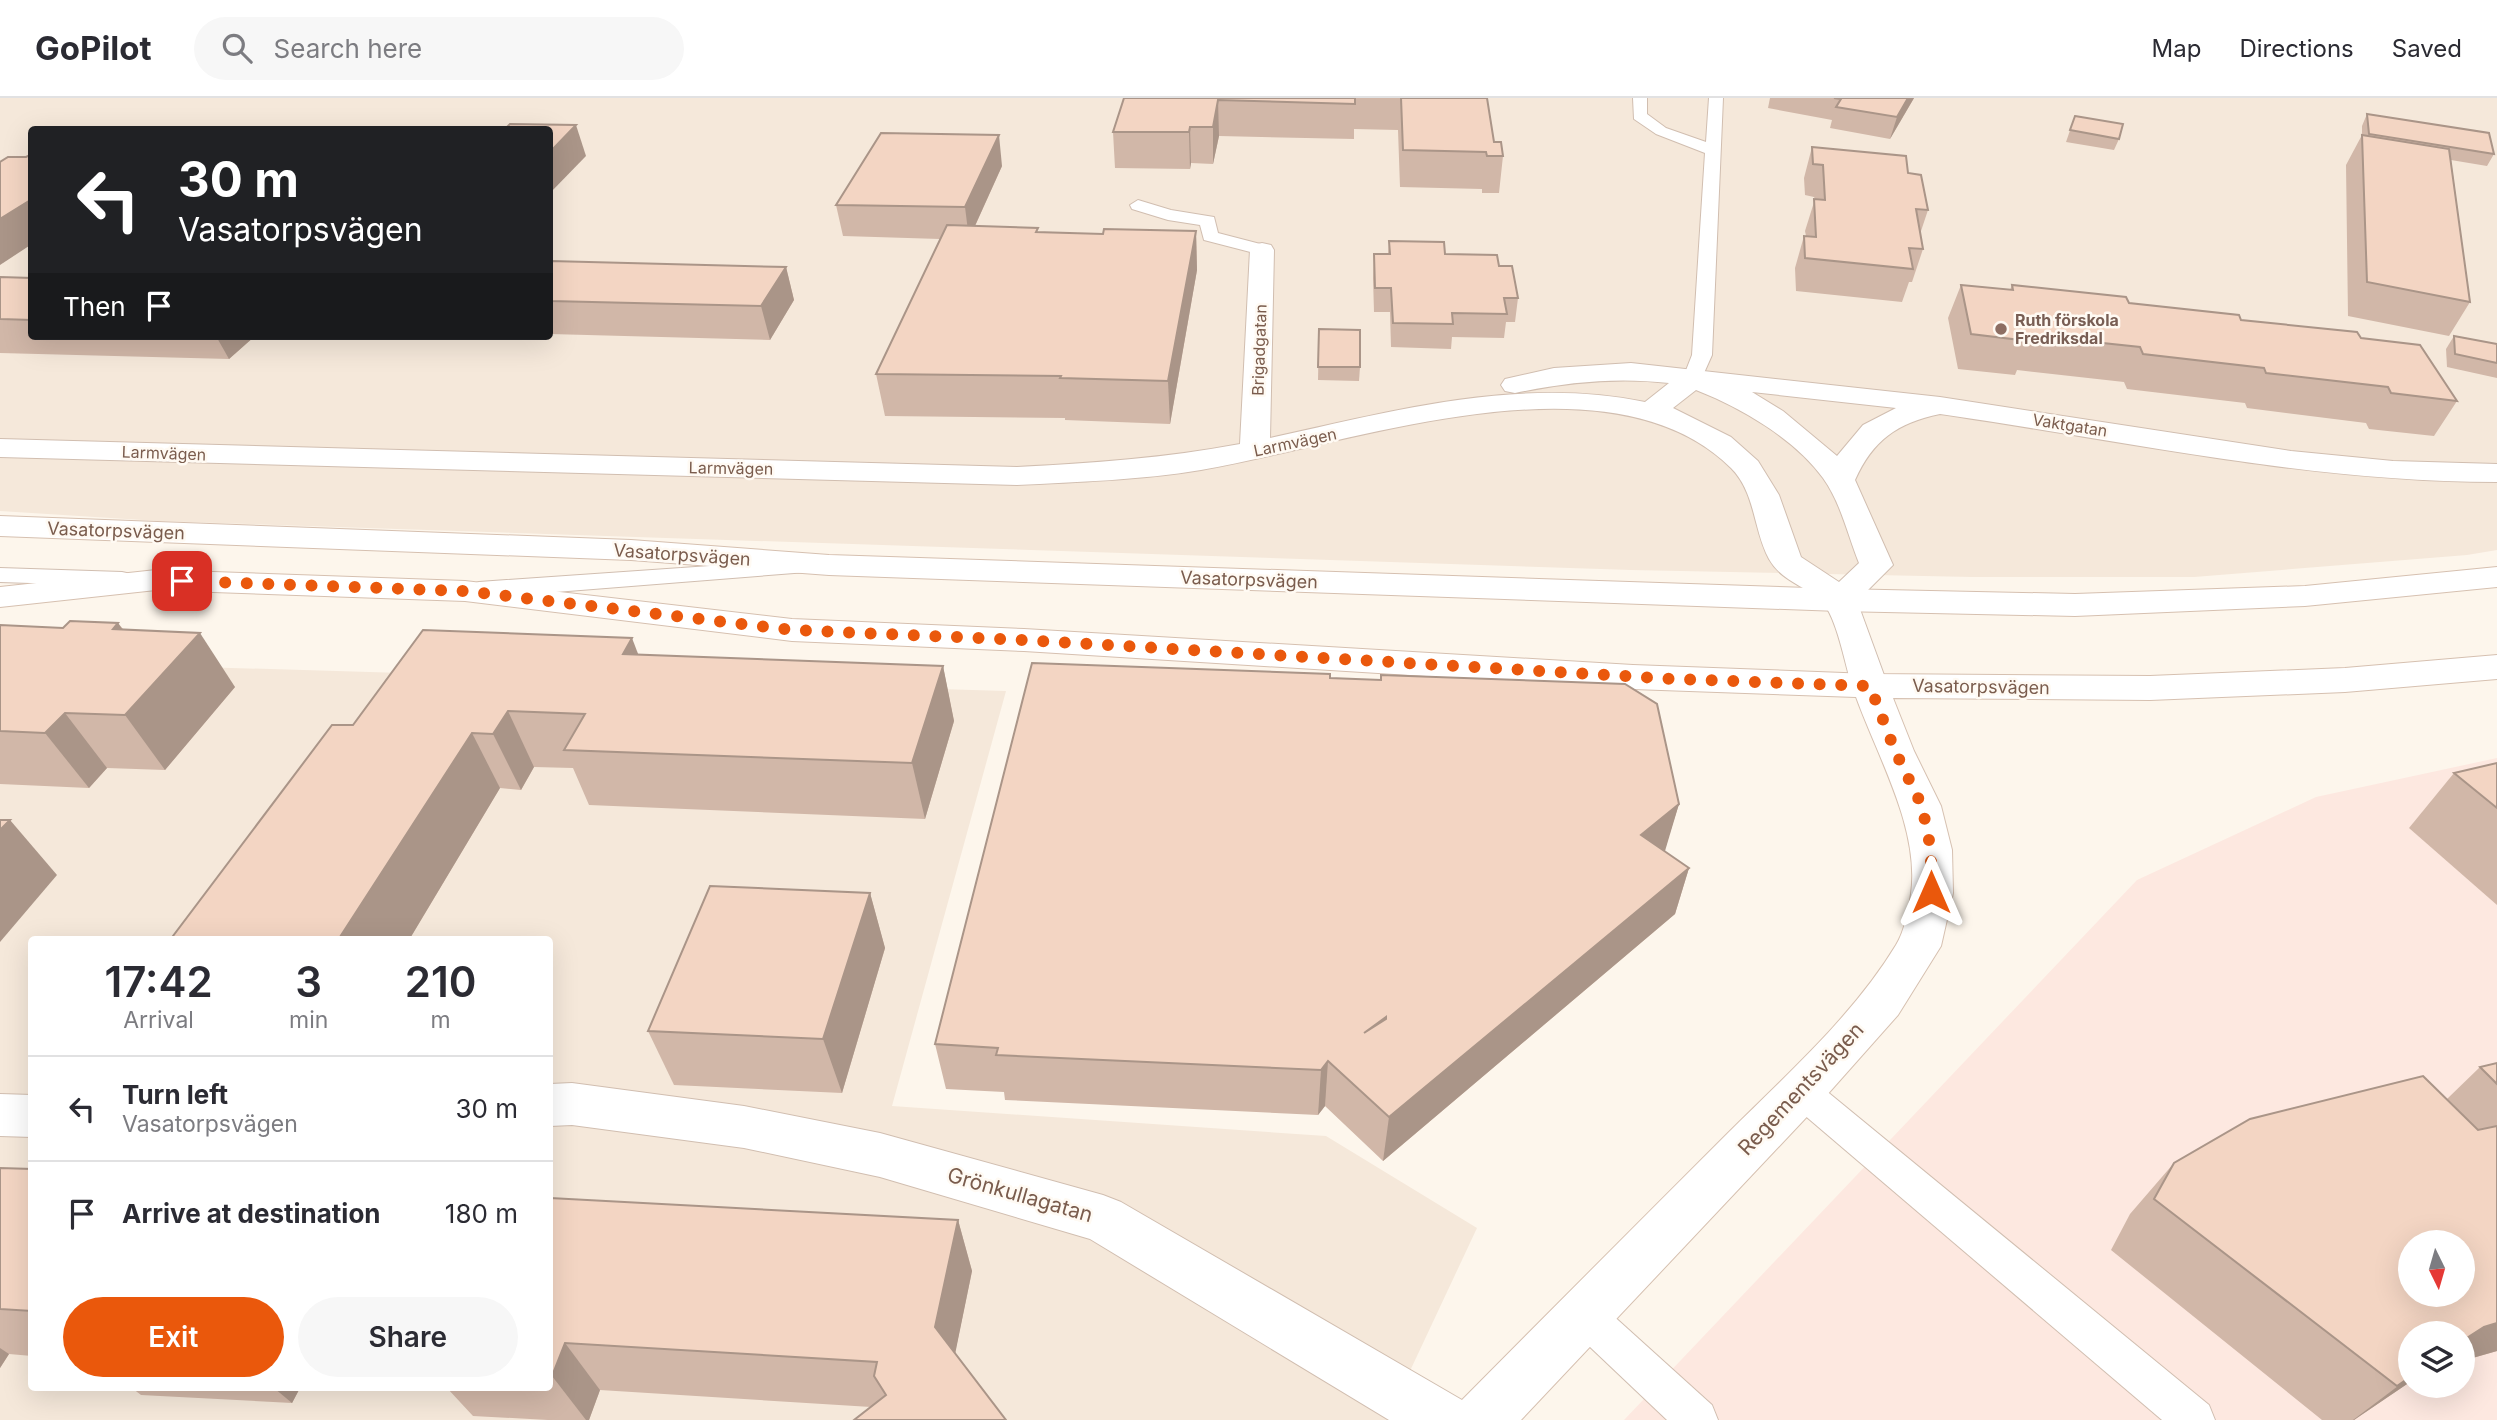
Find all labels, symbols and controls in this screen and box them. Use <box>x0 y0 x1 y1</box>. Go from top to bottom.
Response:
search box <box>194 17 684 80</box>
text: GoPilot <box>35 28 152 68</box>
icon: search <box>218 29 256 67</box>
text: Search here <box>274 33 422 64</box>
text: Map <box>2152 34 2201 63</box>
text: Directions <box>2239 34 2354 63</box>
text: Saved <box>2392 34 2462 63</box>
text: 30 m <box>178 150 299 209</box>
icon: left <box>63 154 154 245</box>
text: Vasatorpsvägen <box>178 210 423 249</box>
icon: arrive <box>140 287 178 325</box>
text: Then <box>63 291 126 322</box>
street label: Brigadgatan <box>1247 304 1271 396</box>
place label: Ruth förskola Fredriksdal <box>2015 310 2119 348</box>
marker: Ruth förskola Fredriksdal <box>1993 321 2009 337</box>
street label: Vaktgatan <box>2031 409 2109 441</box>
street label: Larmvägen <box>1252 423 1338 461</box>
street label: Larmvägen <box>121 442 207 464</box>
street label: Larmvägen <box>689 457 773 479</box>
street label: Vasatorpsvägen <box>47 518 185 543</box>
street label: Vasatorpsvägen <box>613 539 751 570</box>
pin <box>152 551 212 611</box>
icon: arrive <box>163 562 201 600</box>
street label: Vasatorpsvägen <box>1180 567 1318 592</box>
street label: Vasatorpsvägen <box>1912 675 2050 698</box>
position arrow <box>1894 855 1968 929</box>
text: 17:42 <box>104 956 213 1007</box>
text: 3 <box>295 956 322 1007</box>
text: 210 <box>405 956 476 1007</box>
text: Arrival <box>123 1006 194 1034</box>
text: min <box>289 1006 328 1034</box>
text: m <box>431 1006 451 1034</box>
street label: Regementsvägen <box>1733 1017 1869 1160</box>
text: Turn left <box>122 1079 228 1110</box>
icon: left <box>63 1090 101 1128</box>
text: 30 m <box>455 1093 518 1124</box>
text: Vasatorpsvägen <box>122 1110 298 1138</box>
street label: Grönkullagatan <box>945 1162 1096 1227</box>
icon: arrive <box>63 1195 101 1233</box>
text: Arrive at destination <box>122 1198 381 1229</box>
text: 180 m <box>445 1198 518 1229</box>
north arrow <box>2398 1230 2474 1307</box>
map controls <box>2398 1230 2475 1398</box>
button: Exit <box>63 1297 284 1377</box>
button: Share <box>298 1297 518 1377</box>
button: layers <box>2398 1321 2475 1398</box>

